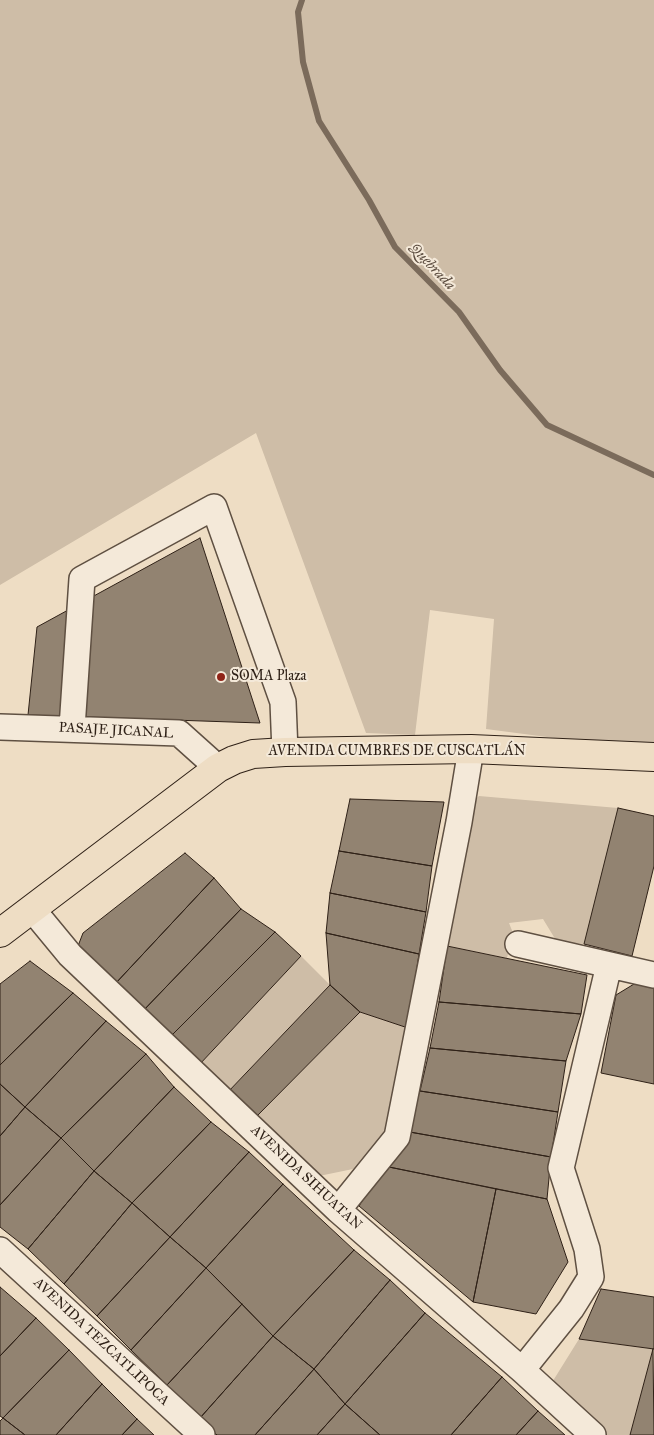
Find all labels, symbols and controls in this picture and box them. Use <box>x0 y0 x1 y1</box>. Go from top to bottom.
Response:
water label: Quebrada <box>405 240 459 294</box>
place label: SOMA Plaza <box>231 669 307 685</box>
marker: SOMA Plaza <box>215 671 227 683</box>
street label: PASAJE JICANAL <box>58 720 174 742</box>
street label: AVENIDA CUMBRES DE CUSCATLÁN <box>268 744 526 760</box>
street label: AVENIDA SIHUATAN <box>247 1122 365 1234</box>
street label: AVENIDA TEZCATLIPOCA <box>30 1275 172 1409</box>

